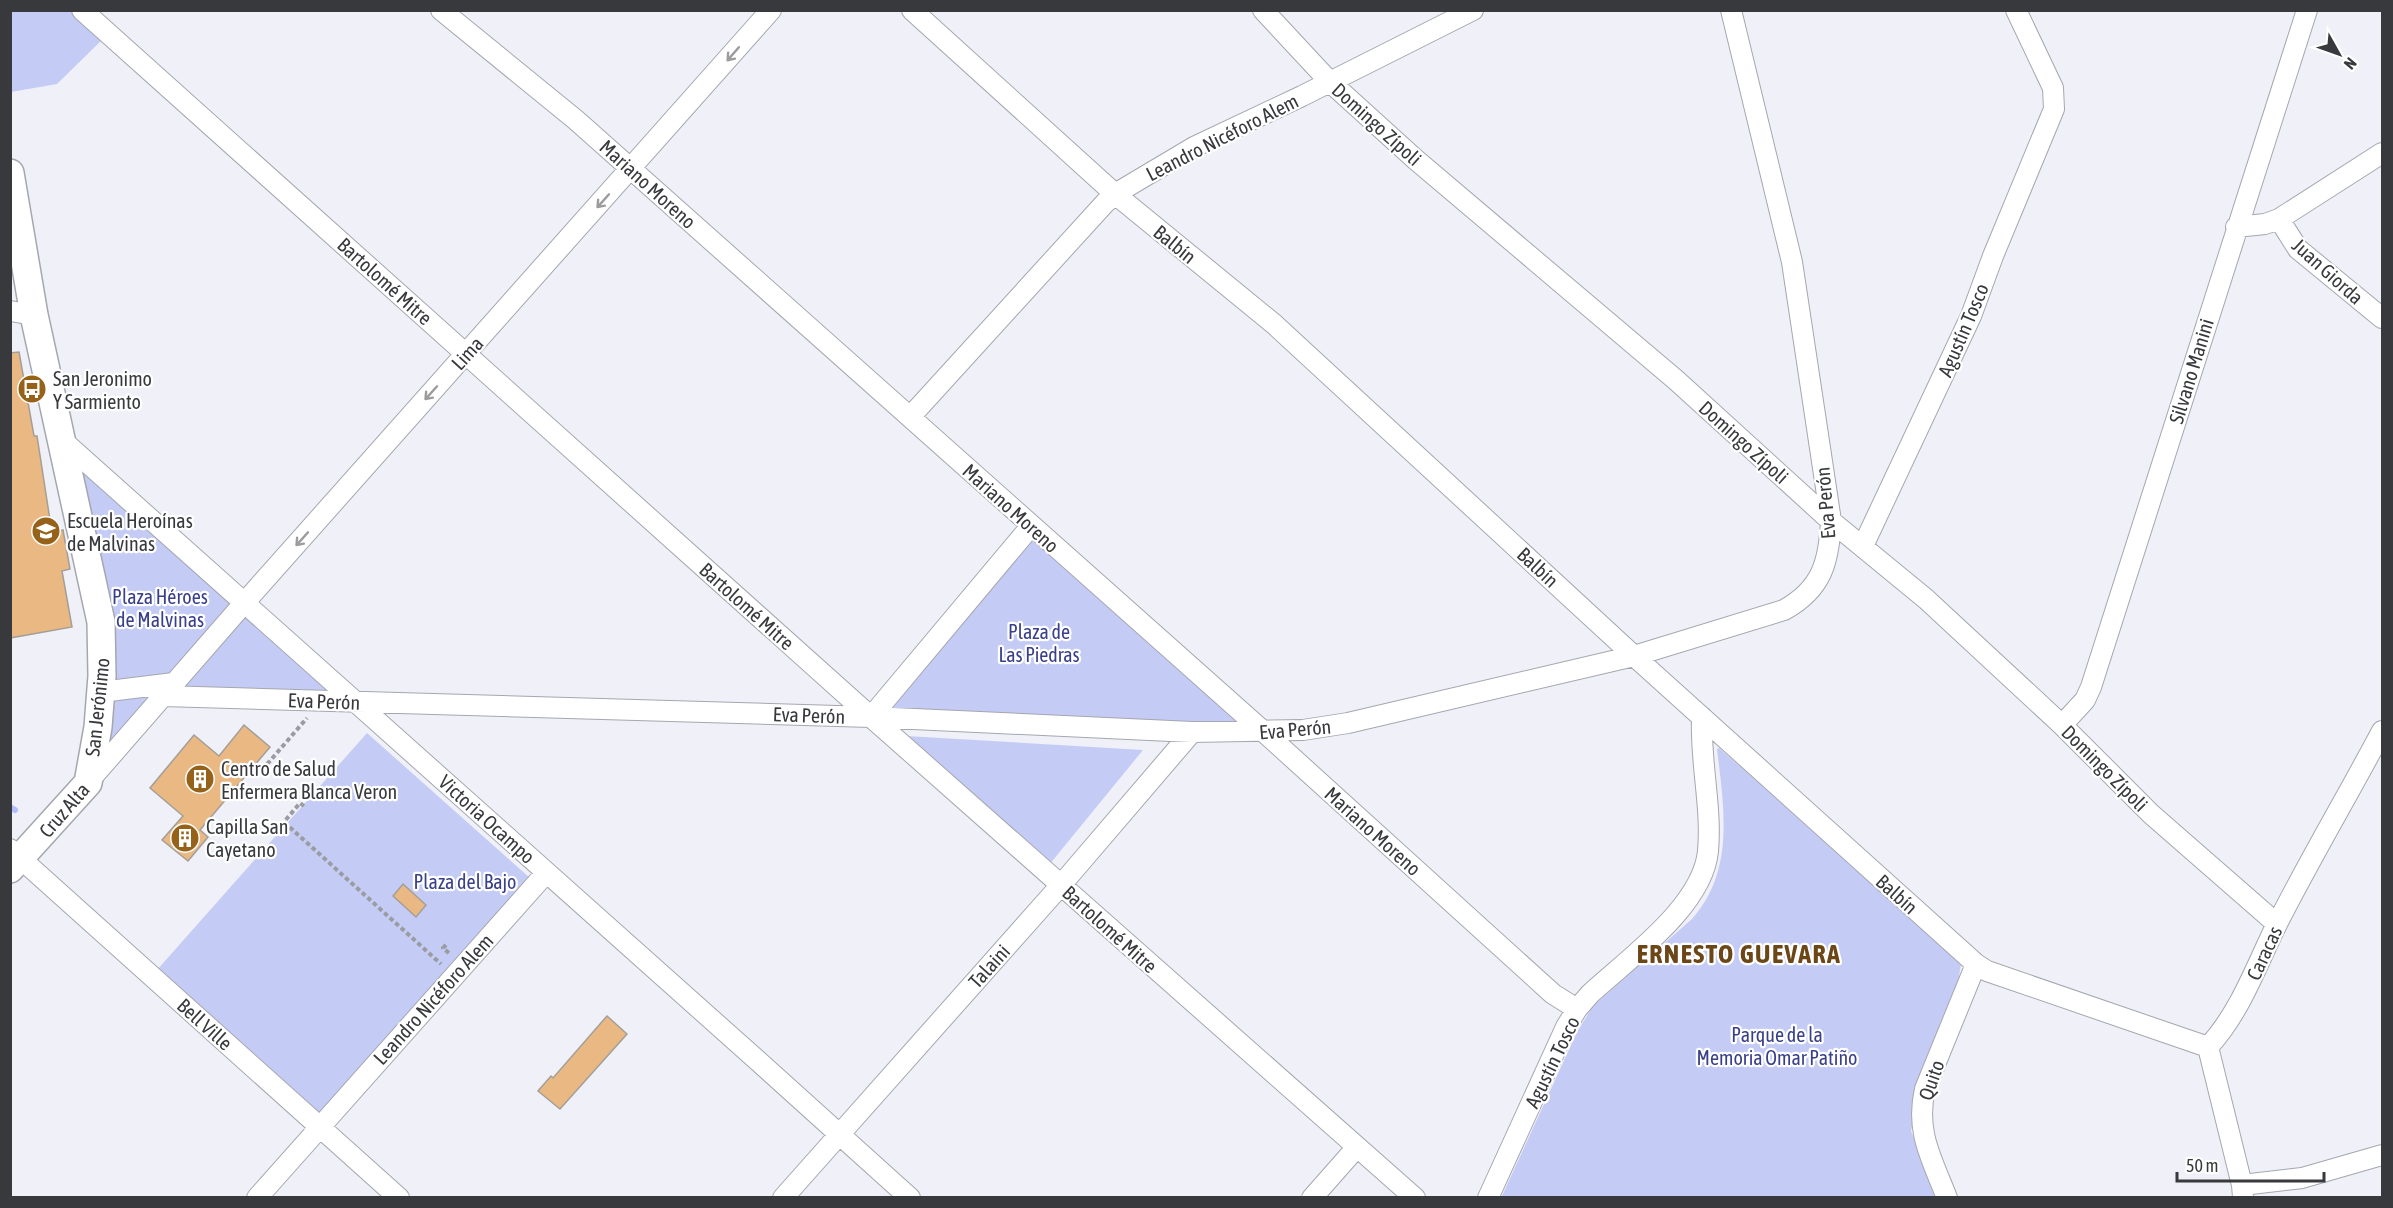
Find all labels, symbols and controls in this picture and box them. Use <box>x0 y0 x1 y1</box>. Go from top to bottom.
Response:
north arrow <box>2309 24 2369 84</box>
one-way arrow <box>726 47 740 62</box>
text: N <box>2341 54 2360 73</box>
street label: Domingo Zípoli <box>1328 78 1426 170</box>
street label: Leandro Nicéforo Alem <box>1142 89 1302 185</box>
street label: Mariano Moreno <box>595 135 701 233</box>
one-way arrow <box>596 193 611 208</box>
street label: Balbín <box>1149 220 1201 268</box>
street label: Bartolomé Mitre <box>333 233 437 329</box>
street label: Juan Giorda <box>2288 233 2368 309</box>
street label: Agustín Tosco <box>1933 280 1993 380</box>
street label: Silvano Manini <box>2164 316 2218 426</box>
street label: Lima <box>446 332 488 374</box>
place label: San Jeronimo Y Sarmiento <box>53 367 152 413</box>
bus stop icon: San Jeronimo Y Sarmiento <box>16 373 48 405</box>
one-way arrow <box>424 385 438 400</box>
street label: Domingo Zípoli <box>1695 396 1793 488</box>
street label: Mariano Moreno <box>958 459 1064 557</box>
street label: Eva Perón <box>1810 466 1840 540</box>
place label: Escuela Heroínas de Malvinas <box>67 509 193 555</box>
school or university icon: Escuela Heroínas de Malvinas <box>30 515 62 547</box>
one-way arrow <box>295 531 309 546</box>
street label: Balbín <box>1513 542 1563 592</box>
street label: Bartolomé Mitre <box>695 558 799 654</box>
park label: Plaza Héroes de Malvinas <box>112 585 208 631</box>
park label: Plaza de Las Piedras <box>998 620 1080 666</box>
street label: San Jerónimo <box>80 657 114 757</box>
street label: Eva Perón <box>287 688 361 714</box>
street label: Eva Perón <box>772 702 846 728</box>
street label: Eva Perón <box>1258 714 1332 744</box>
street label: Domingo Zípoli <box>2057 720 2153 816</box>
place label: Centro de Salud Enfermera Blanca Veron <box>221 757 397 803</box>
building icon: Centro de Salud Enfermera Blanca Veron <box>184 763 216 795</box>
street label: Victoria Ocampo <box>434 770 540 868</box>
street label: Cruz Alta <box>34 778 94 842</box>
street label: Mariano Moreno <box>1320 782 1426 880</box>
place label: Capilla San Cayetano <box>206 815 288 861</box>
building icon: Capilla San Cayetano <box>169 822 201 854</box>
street label: Balbín <box>1872 869 1922 919</box>
park label: Plaza del Bajo <box>413 870 517 893</box>
street label: Bartolomé Mitre <box>1058 881 1162 977</box>
street label: Caracas <box>2242 922 2286 984</box>
street label: Leandro Nicéforo Alem <box>368 929 498 1069</box>
district label: ERNESTO GUEVARA <box>1637 939 1841 969</box>
street label: Talaini <box>964 940 1014 992</box>
street label: Bell Ville <box>173 993 237 1055</box>
street label: Agustín Tosco <box>1520 1013 1584 1111</box>
park label: Parque de la Memoria Omar Patiño <box>1697 1023 1858 1069</box>
street label: Quito <box>1913 1057 1949 1103</box>
scale bar <box>2177 1145 2324 1183</box>
text: 50 m <box>2186 1155 2218 1176</box>

